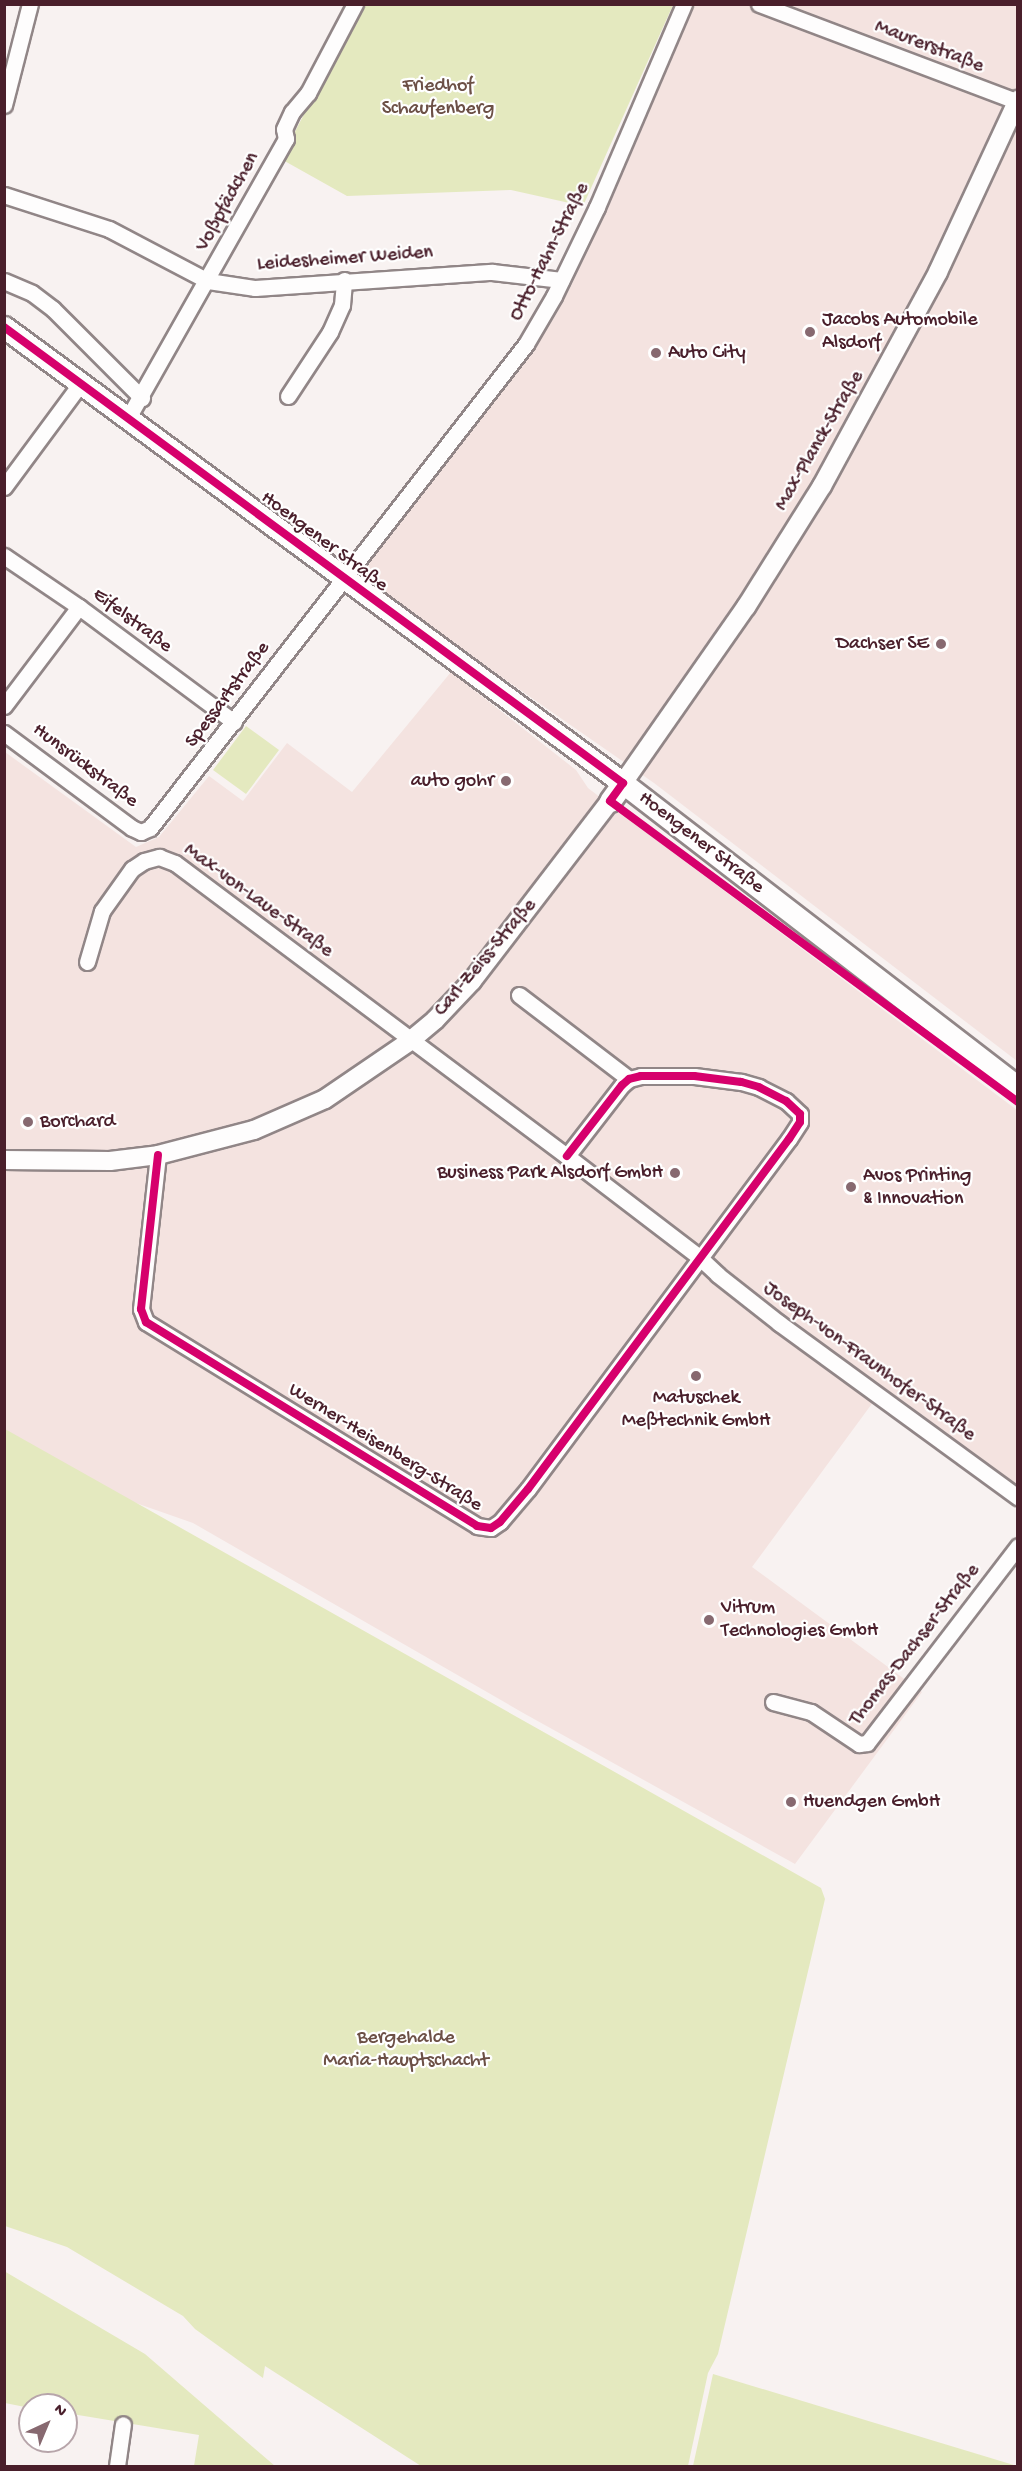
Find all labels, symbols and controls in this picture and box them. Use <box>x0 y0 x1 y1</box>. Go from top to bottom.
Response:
street label: Maurerstraße <box>871 15 987 79</box>
park label: Friedhof Schaufenberg <box>382 75 494 122</box>
street label: Voßpfädchen <box>191 148 265 256</box>
street label: Otto-Hahn-Straße <box>505 179 595 325</box>
street label: Leidesheimer Weiden <box>256 241 434 277</box>
place label: Jacobs Automobile Alsdorf <box>822 308 977 355</box>
marker: Jacobs Automobile Alsdorf <box>803 325 817 339</box>
place label: Auto City <box>668 341 746 365</box>
marker: Auto City <box>649 346 663 360</box>
street label: Max-Planck-Straße <box>770 367 870 515</box>
street label: Hoengener Straße <box>256 486 392 598</box>
street label: Eifelstraße <box>87 583 177 659</box>
place label: Dachser SE <box>836 632 929 656</box>
street label: Spessartstraße <box>180 637 276 753</box>
marker: Dachser SE <box>934 637 948 651</box>
street label: Hunsrückstraße <box>27 718 143 814</box>
place label: auto gohr <box>411 769 494 793</box>
marker: auto gohr <box>499 774 513 788</box>
street label: Hoengener Straße <box>633 786 769 900</box>
street label: Max-von-Laue-Straße <box>178 839 338 963</box>
street label: Carl-Zeiss-Straße <box>430 894 542 1022</box>
place label: Borchard <box>40 1110 115 1134</box>
marker: Borchard <box>21 1115 35 1129</box>
place label: Business Park Alsdorf GmbH <box>437 1161 663 1185</box>
place label: Avos Printing & Innovation <box>863 1164 971 1211</box>
marker: Business Park Alsdorf GmbH <box>668 1166 682 1180</box>
marker: Avos Printing & Innovation <box>844 1180 858 1194</box>
street label: Joseph-von-Fraunhofer-Straße <box>758 1277 980 1447</box>
marker: Matuschek Meßtechnik GmbH <box>689 1369 703 1383</box>
street label: Werner-Heisenberg-Straße <box>283 1378 487 1518</box>
place label: Matuschek Meßtechnik GmbH <box>622 1386 770 1433</box>
street label: Thomas-Dachser-Straße <box>844 1559 986 1731</box>
place label: Vitrum Technologies GmbH <box>721 1596 878 1643</box>
marker: Vitrum Technologies GmbH <box>702 1613 716 1627</box>
place label: Huendgen GmbH <box>803 1790 940 1814</box>
marker: Huendgen GmbH <box>784 1795 798 1809</box>
park label: Bergehalde Maria-Hauptschacht <box>323 2027 489 2074</box>
north arrow <box>18 2393 78 2453</box>
text: N <box>49 2401 70 2422</box>

